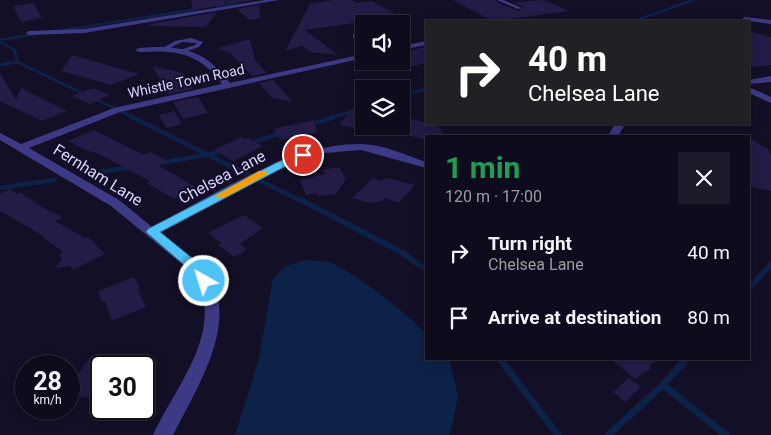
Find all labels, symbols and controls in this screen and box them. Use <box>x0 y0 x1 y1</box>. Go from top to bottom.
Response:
map controls <box>355 15 410 135</box>
button: sound <box>355 15 410 70</box>
text: 40 m <box>528 39 607 80</box>
icon: right <box>445 40 510 105</box>
street label: Whistle Town Road <box>126 61 246 101</box>
button: layers <box>355 80 410 135</box>
text: Chelsea Lane <box>528 81 660 106</box>
pin <box>282 134 324 176</box>
street label: Fernham Lane <box>50 140 146 210</box>
icon: arrive <box>289 141 317 169</box>
street label: Chelsea Lane <box>175 146 269 208</box>
text: 1 min <box>445 150 520 185</box>
button: close <box>678 152 730 204</box>
text: 120 m · 17:00 <box>445 187 542 206</box>
text: Turn right <box>488 232 572 255</box>
icon: right <box>445 239 473 267</box>
text: 40 m <box>687 241 730 264</box>
position arrow <box>177 254 229 306</box>
text: Chelsea Lane <box>488 255 584 274</box>
icon: arrive <box>445 304 473 332</box>
text: Arrive at destination <box>488 306 661 329</box>
text: 80 m <box>687 306 730 329</box>
speed limit sign: 30 <box>90 355 155 420</box>
text: 28 <box>33 367 62 396</box>
text: km/h <box>33 393 62 407</box>

